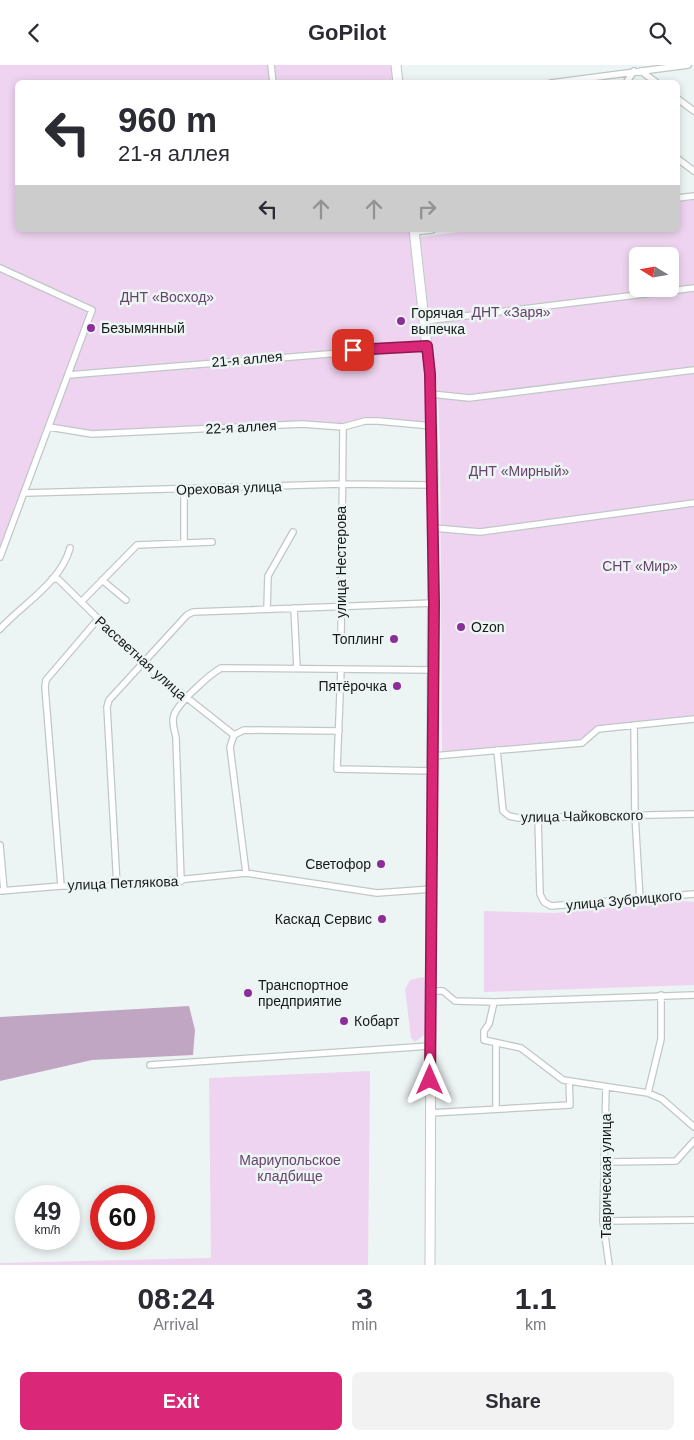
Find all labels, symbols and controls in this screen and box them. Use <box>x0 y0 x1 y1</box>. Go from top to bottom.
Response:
icon: back <box>20 19 48 47</box>
icon: search <box>646 19 674 47</box>
text: GoPilot <box>308 20 386 45</box>
icon: left <box>35 100 100 165</box>
text: 960 m <box>118 100 217 139</box>
text: 21-я аллея <box>118 141 230 166</box>
icon: left <box>254 195 282 223</box>
icon: ahead <box>307 195 335 223</box>
icon: ahead <box>360 195 388 223</box>
icon: right <box>413 195 441 223</box>
north arrow <box>629 247 679 297</box>
map controls <box>629 247 679 297</box>
park label: ДНТ «Восход» <box>120 289 214 305</box>
park label: ДНТ «Заря» <box>471 304 551 320</box>
place label: Горячая выпечка <box>411 305 465 337</box>
marker: Горячая выпечка <box>395 315 407 327</box>
place label: Безымянный <box>101 320 185 336</box>
marker: Безымянный <box>85 322 97 334</box>
pin <box>332 329 374 371</box>
icon: arrive <box>339 336 367 364</box>
street label: 21-я аллея <box>211 348 283 370</box>
street label: 22-я аллея <box>205 417 277 437</box>
park label: ДНТ «Мирный» <box>469 463 569 479</box>
street label: Ореховая улица <box>176 478 282 498</box>
street label: улица Нестерова <box>333 506 349 618</box>
park label: СНТ «Мир» <box>602 558 678 574</box>
street label: Рассветная улица <box>92 613 190 703</box>
place label: Ozon <box>471 619 504 635</box>
marker: Ozon <box>455 621 467 633</box>
place label: Топлинг <box>332 631 384 647</box>
marker: Топлинг <box>388 633 400 645</box>
place label: Пятёрочка <box>318 678 387 694</box>
marker: Пятёрочка <box>391 680 403 692</box>
street label: улица Чайковского <box>521 807 643 825</box>
place label: Светофор <box>305 856 371 872</box>
marker: Светофор <box>375 858 387 870</box>
street label: улица Петлякова <box>67 873 179 893</box>
street label: улица Зубрицкого <box>565 887 683 913</box>
place label: Каскад Сервис <box>275 911 372 927</box>
marker: Каскад Сервис <box>376 913 388 925</box>
place label: Транспортное предприятие <box>258 977 349 1009</box>
marker: Транспортное предприятие <box>242 987 254 999</box>
place label: Кобарт <box>354 1013 400 1029</box>
marker: Кобарт <box>338 1015 350 1027</box>
position arrow <box>403 1053 455 1105</box>
street label: Таврическая улица <box>598 1113 614 1239</box>
park label: Мариупольское кладбище <box>239 1152 341 1184</box>
speed limit sign: 60 <box>90 1185 155 1250</box>
text: 49 <box>34 1197 61 1225</box>
text: km/h <box>34 1223 61 1237</box>
text: 08:24 <box>137 1282 214 1315</box>
text: 3 <box>356 1282 373 1315</box>
text: 1.1 <box>515 1282 557 1315</box>
text: Arrival <box>153 1316 198 1333</box>
text: min <box>352 1316 377 1333</box>
text: km <box>525 1316 546 1333</box>
button: Exit <box>20 1372 342 1430</box>
button: Share <box>352 1372 674 1430</box>

